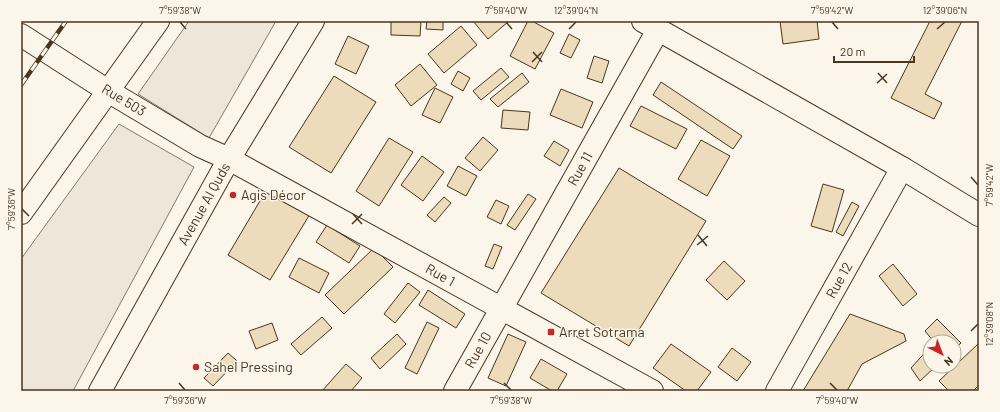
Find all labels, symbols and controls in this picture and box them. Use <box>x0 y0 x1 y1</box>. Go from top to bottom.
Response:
text: 7°59'38"W <box>159 4 201 16</box>
text: 7°59'40"W <box>485 4 528 16</box>
text: 12°39'04"N <box>554 4 598 16</box>
text: 7°59'42"W <box>811 4 853 16</box>
text: 12°39'06"N <box>923 4 967 16</box>
scale bar <box>834 38 914 64</box>
text: 20 m <box>840 44 866 58</box>
street label: Rue 503 <box>99 80 149 119</box>
street label: Rue 11 <box>563 149 596 188</box>
street label: Avenue Al Quds <box>174 159 233 248</box>
text: 7°59'42"W <box>983 164 995 206</box>
place label: Agis Décor <box>241 186 306 203</box>
text: 7°59'36"W <box>5 188 17 230</box>
marker: Agis Décor <box>228 190 238 200</box>
street label: Rue 1 <box>423 259 458 289</box>
street label: Rue 12 <box>822 259 856 301</box>
text: 12°39'08"N <box>983 302 995 346</box>
place label: Arret Sotrama <box>559 323 645 340</box>
marker: Arret Sotrama <box>546 327 556 337</box>
street label: Rue 10 <box>461 329 495 371</box>
north arrow <box>922 334 962 374</box>
text: N <box>942 355 956 369</box>
place label: Sahel Pressing <box>204 358 293 375</box>
marker: Sahel Pressing <box>191 362 201 372</box>
text: 7°59'36"W <box>164 394 206 406</box>
text: 7°59'38"W <box>490 394 532 406</box>
text: 7°59'40"W <box>816 394 859 406</box>

